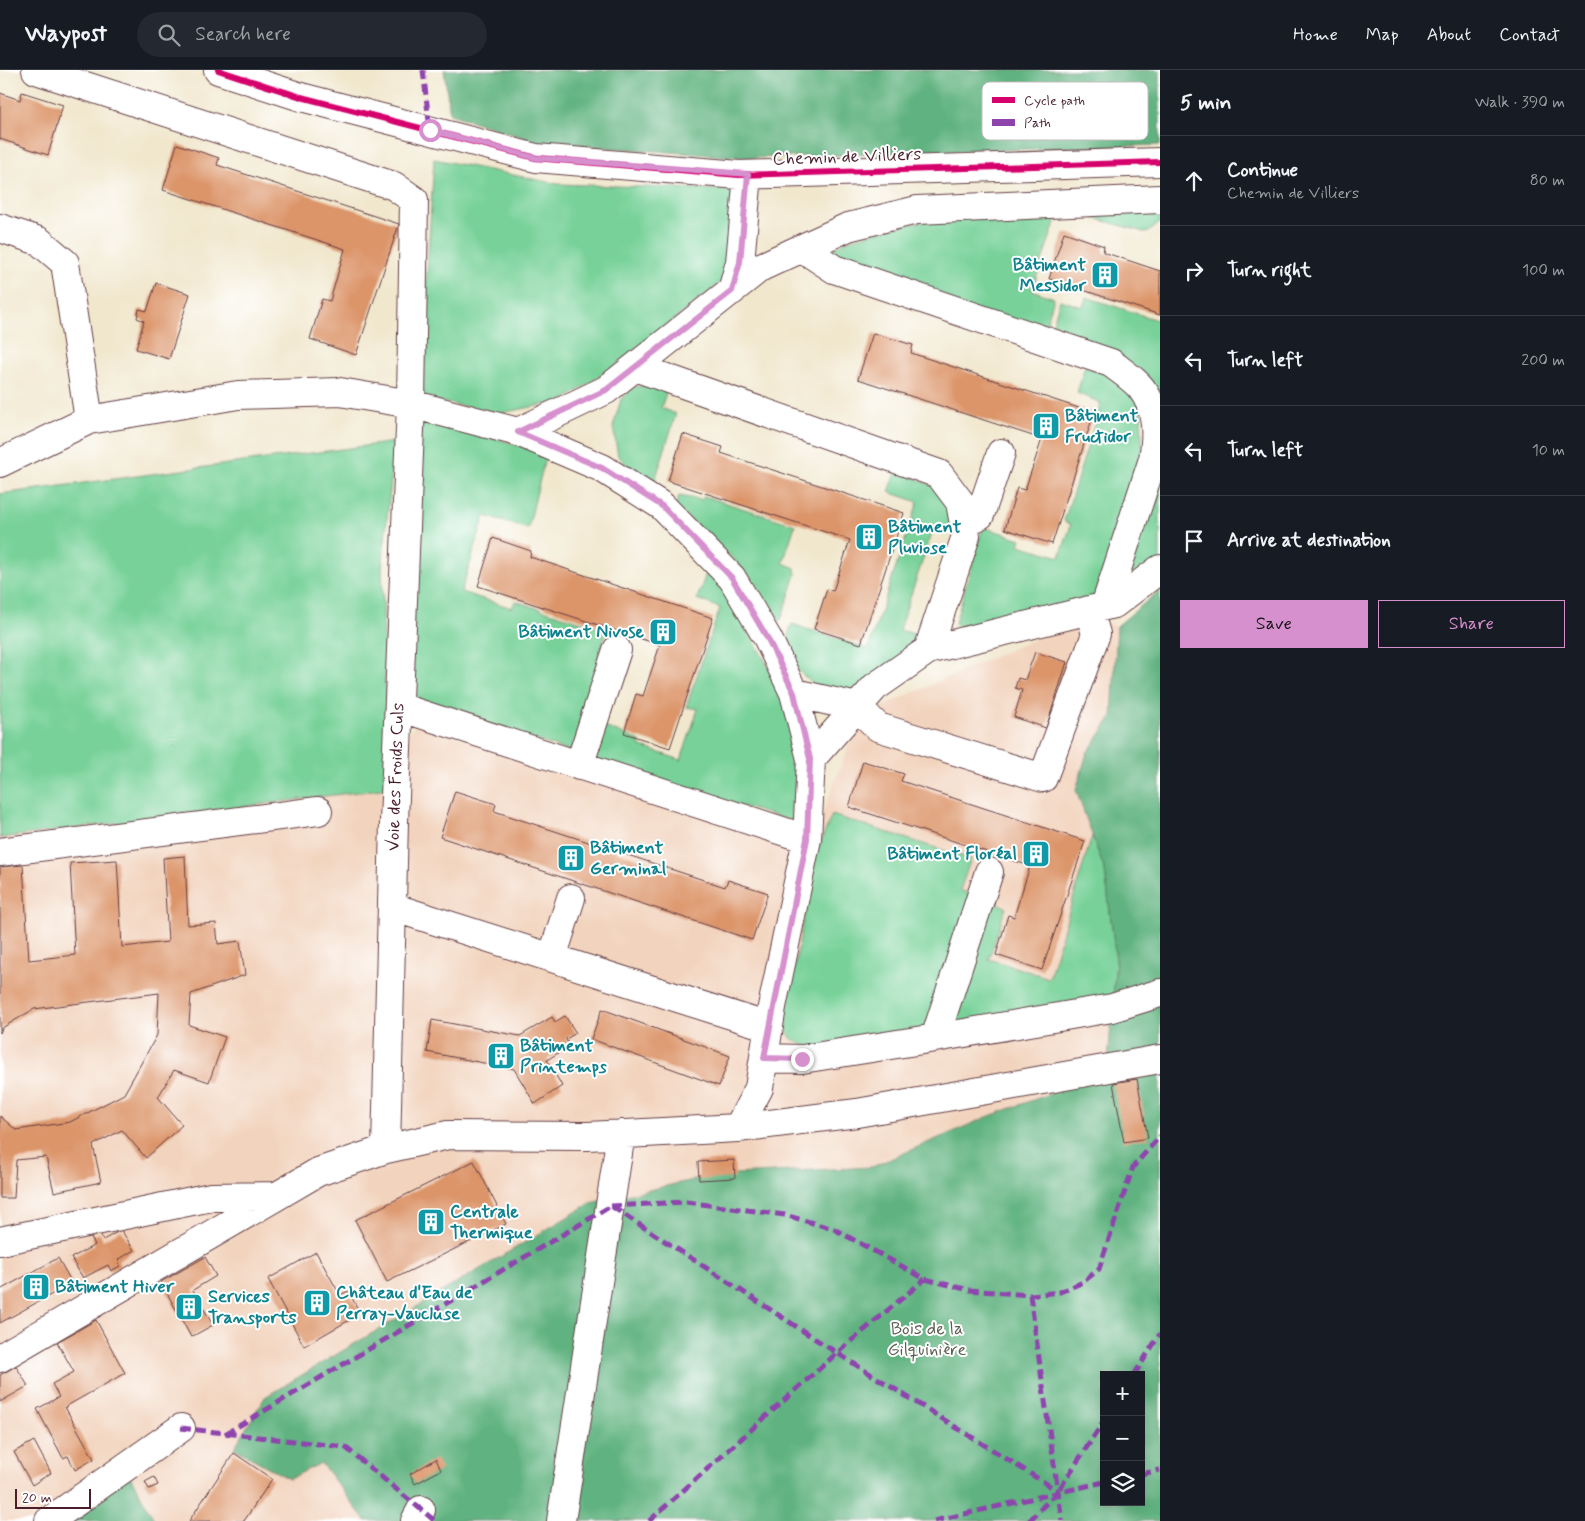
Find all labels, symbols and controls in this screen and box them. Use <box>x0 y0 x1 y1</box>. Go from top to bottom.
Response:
search box <box>137 12 487 57</box>
text: Waypost <box>25 19 107 50</box>
icon: search <box>155 21 183 49</box>
text: Search here <box>195 22 291 47</box>
text: Home <box>1293 23 1338 47</box>
text: Map <box>1366 23 1399 47</box>
text: About <box>1427 23 1471 47</box>
text: Contact <box>1499 23 1560 47</box>
legend <box>982 82 1148 140</box>
text: 5 min <box>1180 89 1232 117</box>
text: Cycle path <box>1024 92 1085 110</box>
text: Walk · 390 m <box>1475 92 1565 113</box>
text: Path <box>1024 114 1051 132</box>
route start <box>419 119 442 142</box>
street label: Chemin de Villiers <box>772 142 922 172</box>
text: Continue <box>1227 158 1298 183</box>
icon: ahead <box>1180 167 1208 195</box>
text: 80 m <box>1530 170 1565 191</box>
text: Chemin de Villiers <box>1227 183 1359 204</box>
place label: Bâtiment Messidor <box>1013 253 1087 298</box>
icon: right <box>1180 257 1208 285</box>
text: Turn right <box>1227 258 1311 283</box>
building icon: Bâtiment Messidor <box>1090 260 1120 290</box>
text: 100 m <box>1522 260 1565 281</box>
icon: left <box>1180 347 1208 375</box>
text: Turn left <box>1227 348 1303 373</box>
text: 200 m <box>1521 350 1565 371</box>
place label: Bâtiment Fructidor <box>1065 404 1139 449</box>
building icon: Bâtiment Fructidor <box>1031 411 1061 441</box>
icon: left <box>1180 437 1208 465</box>
text: Turn left <box>1227 438 1303 463</box>
text: 10 m <box>1532 440 1565 461</box>
place label: Bâtiment Pluviose <box>888 515 962 560</box>
building icon: Bâtiment Pluviose <box>854 522 884 552</box>
icon: arrive <box>1180 527 1208 555</box>
text: Arrive at destination <box>1227 528 1391 553</box>
button: Save <box>1180 600 1368 648</box>
button: Share <box>1378 600 1565 648</box>
building icon: Bâtiment Nivose <box>648 617 678 647</box>
place label: Bâtiment Nivose <box>518 620 645 644</box>
street label: Voie des Froids Culs <box>381 702 411 852</box>
place label: Bâtiment Germinal <box>590 836 667 881</box>
building icon: Bâtiment Floréal <box>1021 839 1051 869</box>
place label: Bâtiment Floréal <box>887 842 1017 866</box>
building icon: Bâtiment Germinal <box>556 843 586 873</box>
place label: Bâtiment Printemps <box>520 1034 607 1079</box>
building icon: Bâtiment Printemps <box>486 1041 516 1071</box>
route end <box>791 1048 814 1071</box>
place label: Centrale Thermique <box>450 1200 533 1245</box>
building icon: Centrale Thermique <box>416 1207 446 1237</box>
building icon: Bâtiment Hiver <box>21 1272 51 1302</box>
place label: Bâtiment Hiver <box>55 1275 175 1299</box>
place label: Château d'Eau de Perray-Vaucluse <box>336 1281 473 1326</box>
place label: Services Transports <box>208 1285 297 1330</box>
building icon: Château d'Eau de Perray-Vaucluse <box>302 1288 332 1318</box>
building icon: Services Transports <box>174 1292 204 1322</box>
park label: Bois de la Gilquinière <box>888 1317 966 1362</box>
map controls <box>1100 1371 1145 1506</box>
button: + <box>1100 1371 1145 1416</box>
button: − <box>1100 1416 1145 1461</box>
button: layers <box>1100 1461 1145 1506</box>
scale bar <box>15 1486 91 1509</box>
text: 20 m <box>22 1489 52 1507</box>

